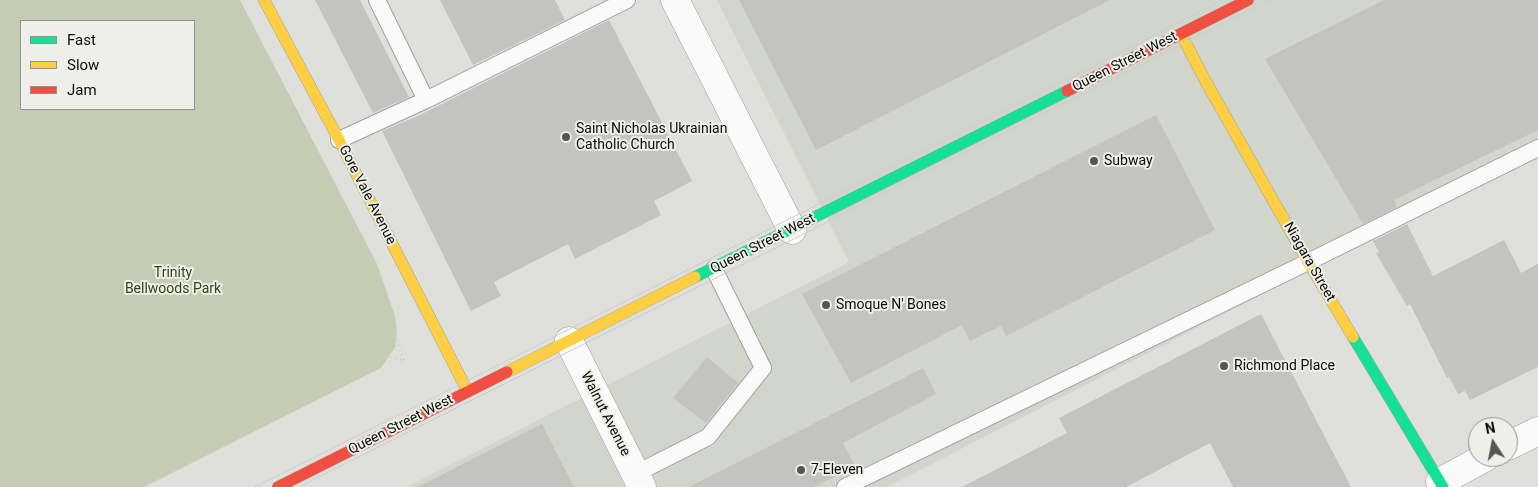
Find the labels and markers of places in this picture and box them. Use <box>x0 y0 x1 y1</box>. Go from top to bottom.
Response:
place label: Saint Nicholas Ukrainian Catholic Church <box>576 121 727 154</box>
marker: Saint Nicholas Ukrainian Catholic Church <box>560 131 572 143</box>
place label: Subway <box>1104 153 1153 169</box>
marker: Subway <box>1088 155 1100 167</box>
place label: Smoque N' Bones <box>836 297 946 313</box>
marker: Smoque N' Bones <box>820 299 832 311</box>
place label: Richmond Place <box>1234 358 1335 374</box>
marker: Richmond Place <box>1218 360 1230 372</box>
place label: 7-Eleven <box>811 462 863 478</box>
marker: 7-Eleven <box>795 464 807 476</box>

